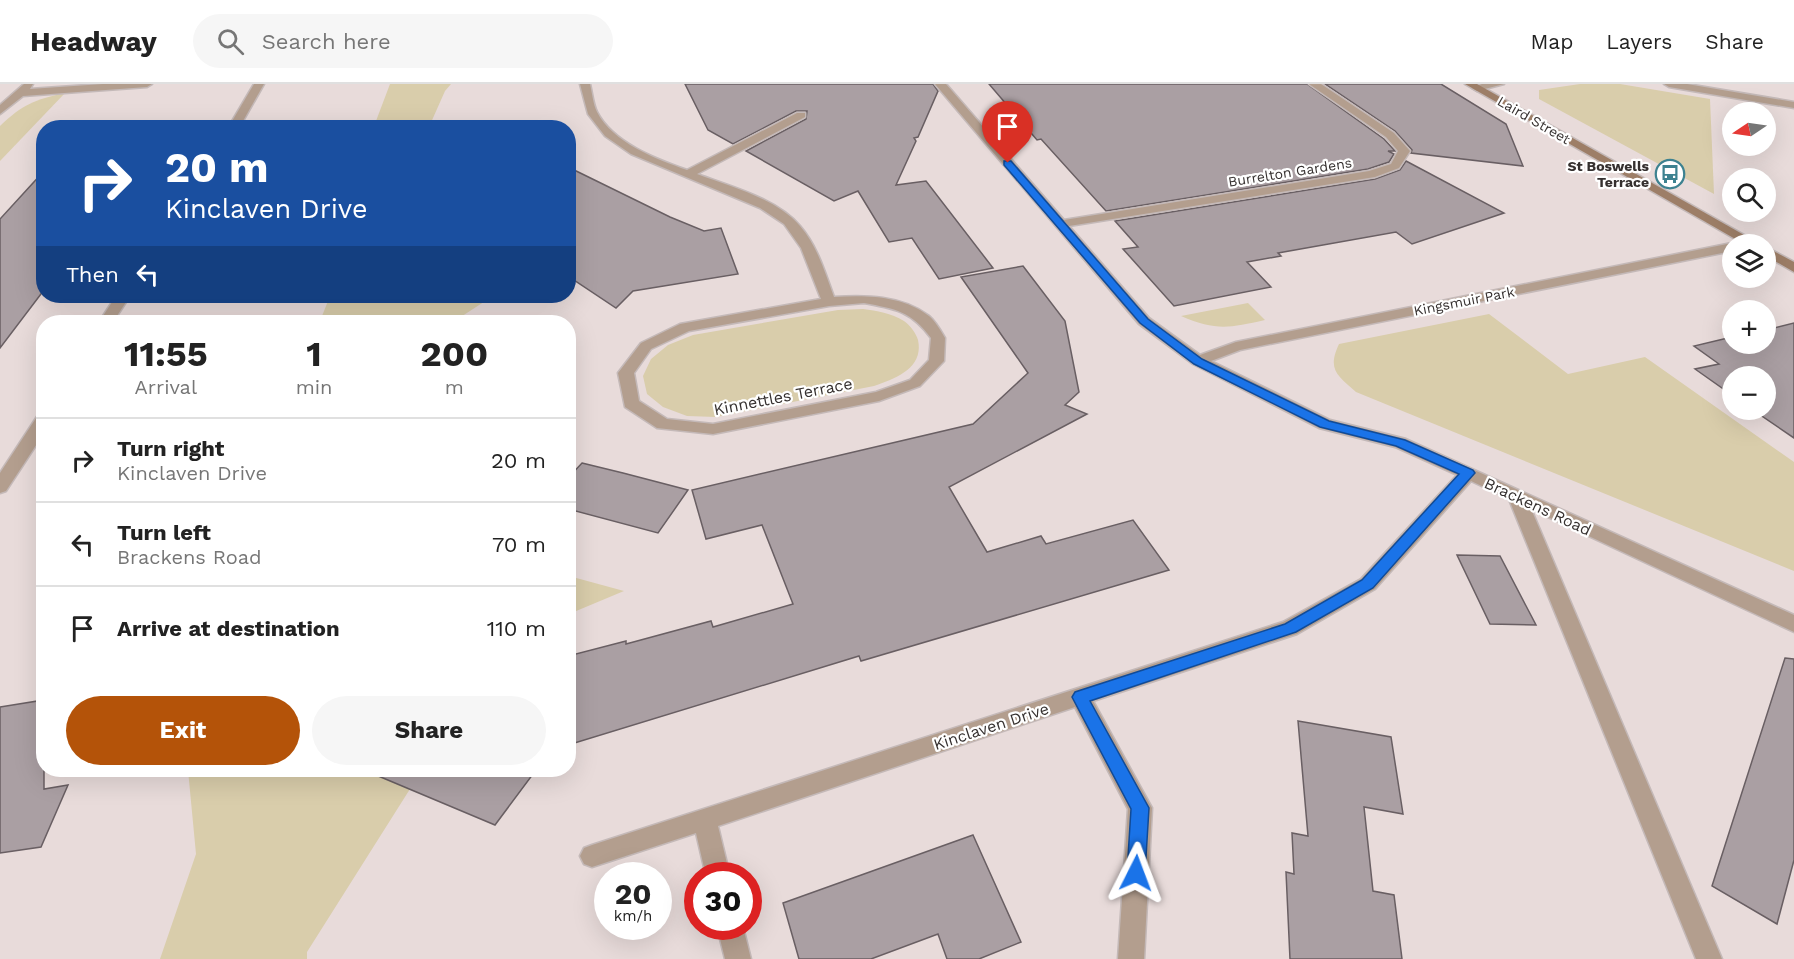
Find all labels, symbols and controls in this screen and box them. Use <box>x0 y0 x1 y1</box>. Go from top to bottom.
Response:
search box <box>193 14 613 68</box>
text: Headway <box>30 25 157 58</box>
icon: search <box>214 25 247 58</box>
text: Search here <box>262 29 391 54</box>
text: Map <box>1530 29 1573 54</box>
text: Layers <box>1606 29 1672 54</box>
text: Share <box>1705 29 1764 54</box>
street label: Laird Street <box>1495 93 1573 147</box>
pin <box>982 101 1033 163</box>
north arrow <box>1722 102 1776 156</box>
map controls <box>1722 102 1776 420</box>
icon: arrive <box>991 110 1024 143</box>
text: 20 m <box>165 143 269 192</box>
icon: right <box>66 144 144 222</box>
street label: Burrelton Gardens <box>1227 154 1353 190</box>
place label: St Boswells Terrace <box>1567 158 1650 190</box>
bus stop icon: St Boswells Terrace <box>1654 158 1686 190</box>
button: search <box>1722 168 1776 222</box>
text: Kinclaven Drive <box>165 193 368 225</box>
button: layers <box>1722 234 1776 288</box>
icon: left <box>131 258 164 291</box>
text: Then <box>66 262 119 287</box>
street label: Kingsmuir Park <box>1412 283 1516 319</box>
button: + <box>1722 300 1776 354</box>
text: 11:55 <box>124 333 208 375</box>
text: 1 <box>306 333 322 375</box>
text: 200 <box>420 333 488 375</box>
button: − <box>1722 366 1776 420</box>
street label: Kinnettles Terrace <box>712 374 854 419</box>
text: Arrival <box>135 375 197 399</box>
text: min <box>296 375 332 399</box>
text: m <box>445 375 464 399</box>
text: Turn right <box>117 436 224 461</box>
icon: right <box>66 444 99 477</box>
text: 20 m <box>491 448 546 473</box>
text: Kinclaven Drive <box>117 461 267 485</box>
street label: Brackens Road <box>1481 473 1594 539</box>
text: Turn left <box>117 520 211 545</box>
icon: left <box>66 528 99 561</box>
text: 70 m <box>492 532 546 557</box>
text: Brackens Road <box>117 545 262 569</box>
icon: arrive <box>66 612 99 645</box>
text: Arrive at destination <box>117 616 340 641</box>
text: 110 m <box>487 616 546 641</box>
button: Exit <box>66 696 300 765</box>
button: Share <box>312 696 546 765</box>
street label: Kinclaven Drive <box>931 699 1051 754</box>
position arrow <box>1104 841 1168 905</box>
speed limit sign: 30 <box>684 862 762 940</box>
text: 20 <box>614 876 652 911</box>
text: km/h <box>614 907 652 925</box>

